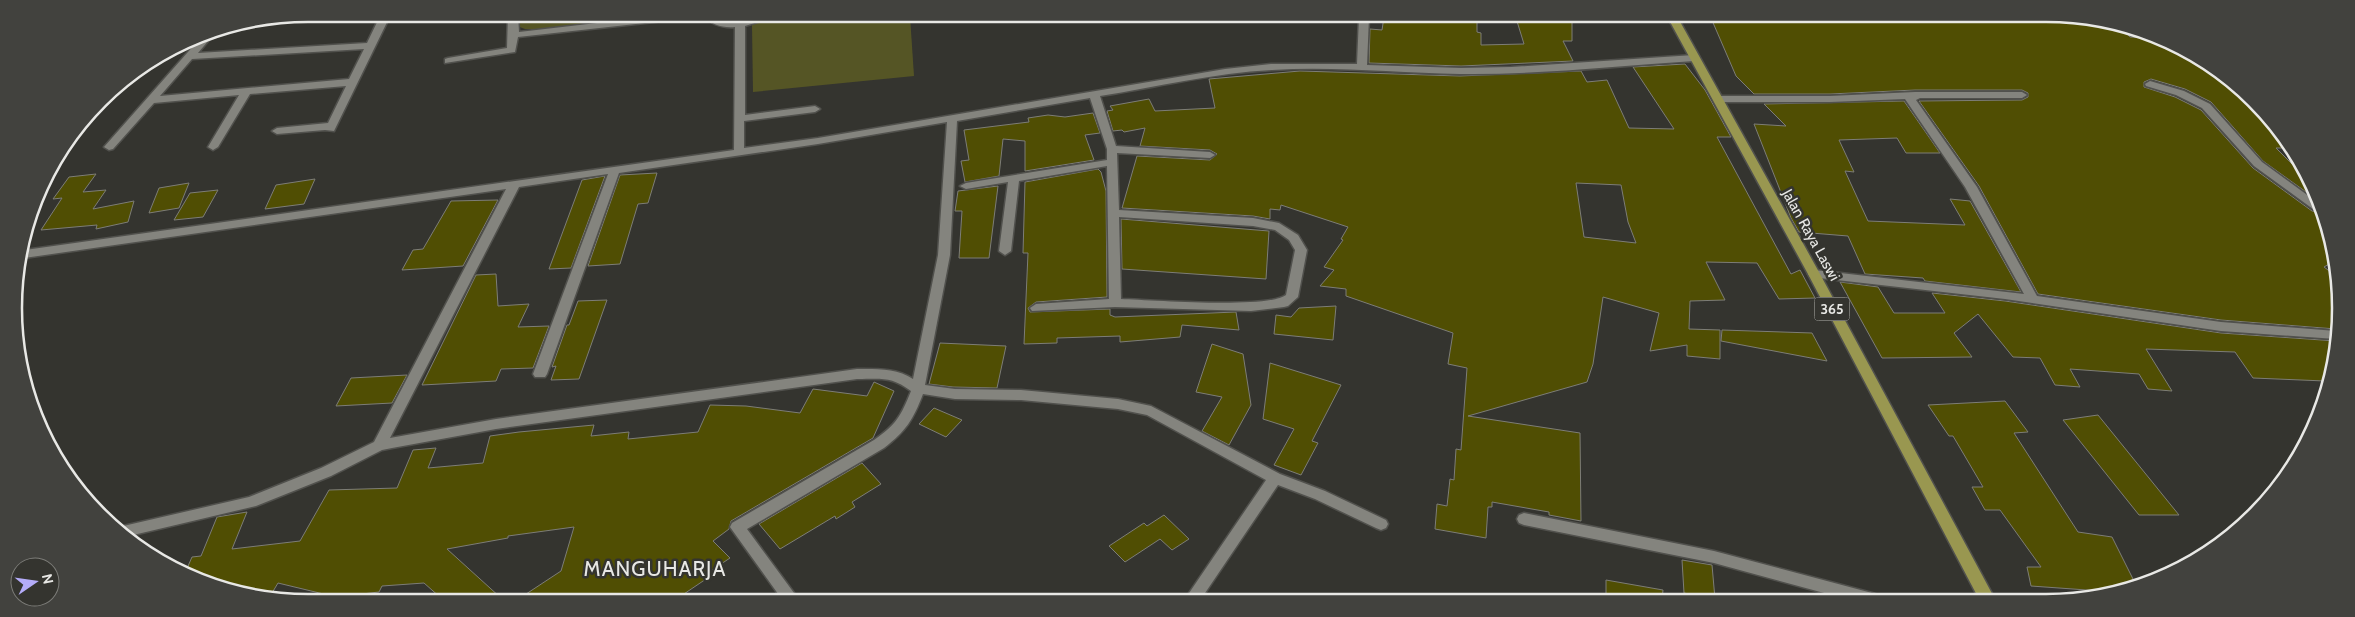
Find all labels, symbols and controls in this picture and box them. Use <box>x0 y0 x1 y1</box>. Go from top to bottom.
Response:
street label: Jalan Raya Laswi <box>1778 185 1844 284</box>
road number: 365 <box>1814 298 1850 320</box>
district label: MANGUHARJA <box>584 556 726 581</box>
north arrow <box>10 557 60 607</box>
text: N <box>38 572 58 586</box>

